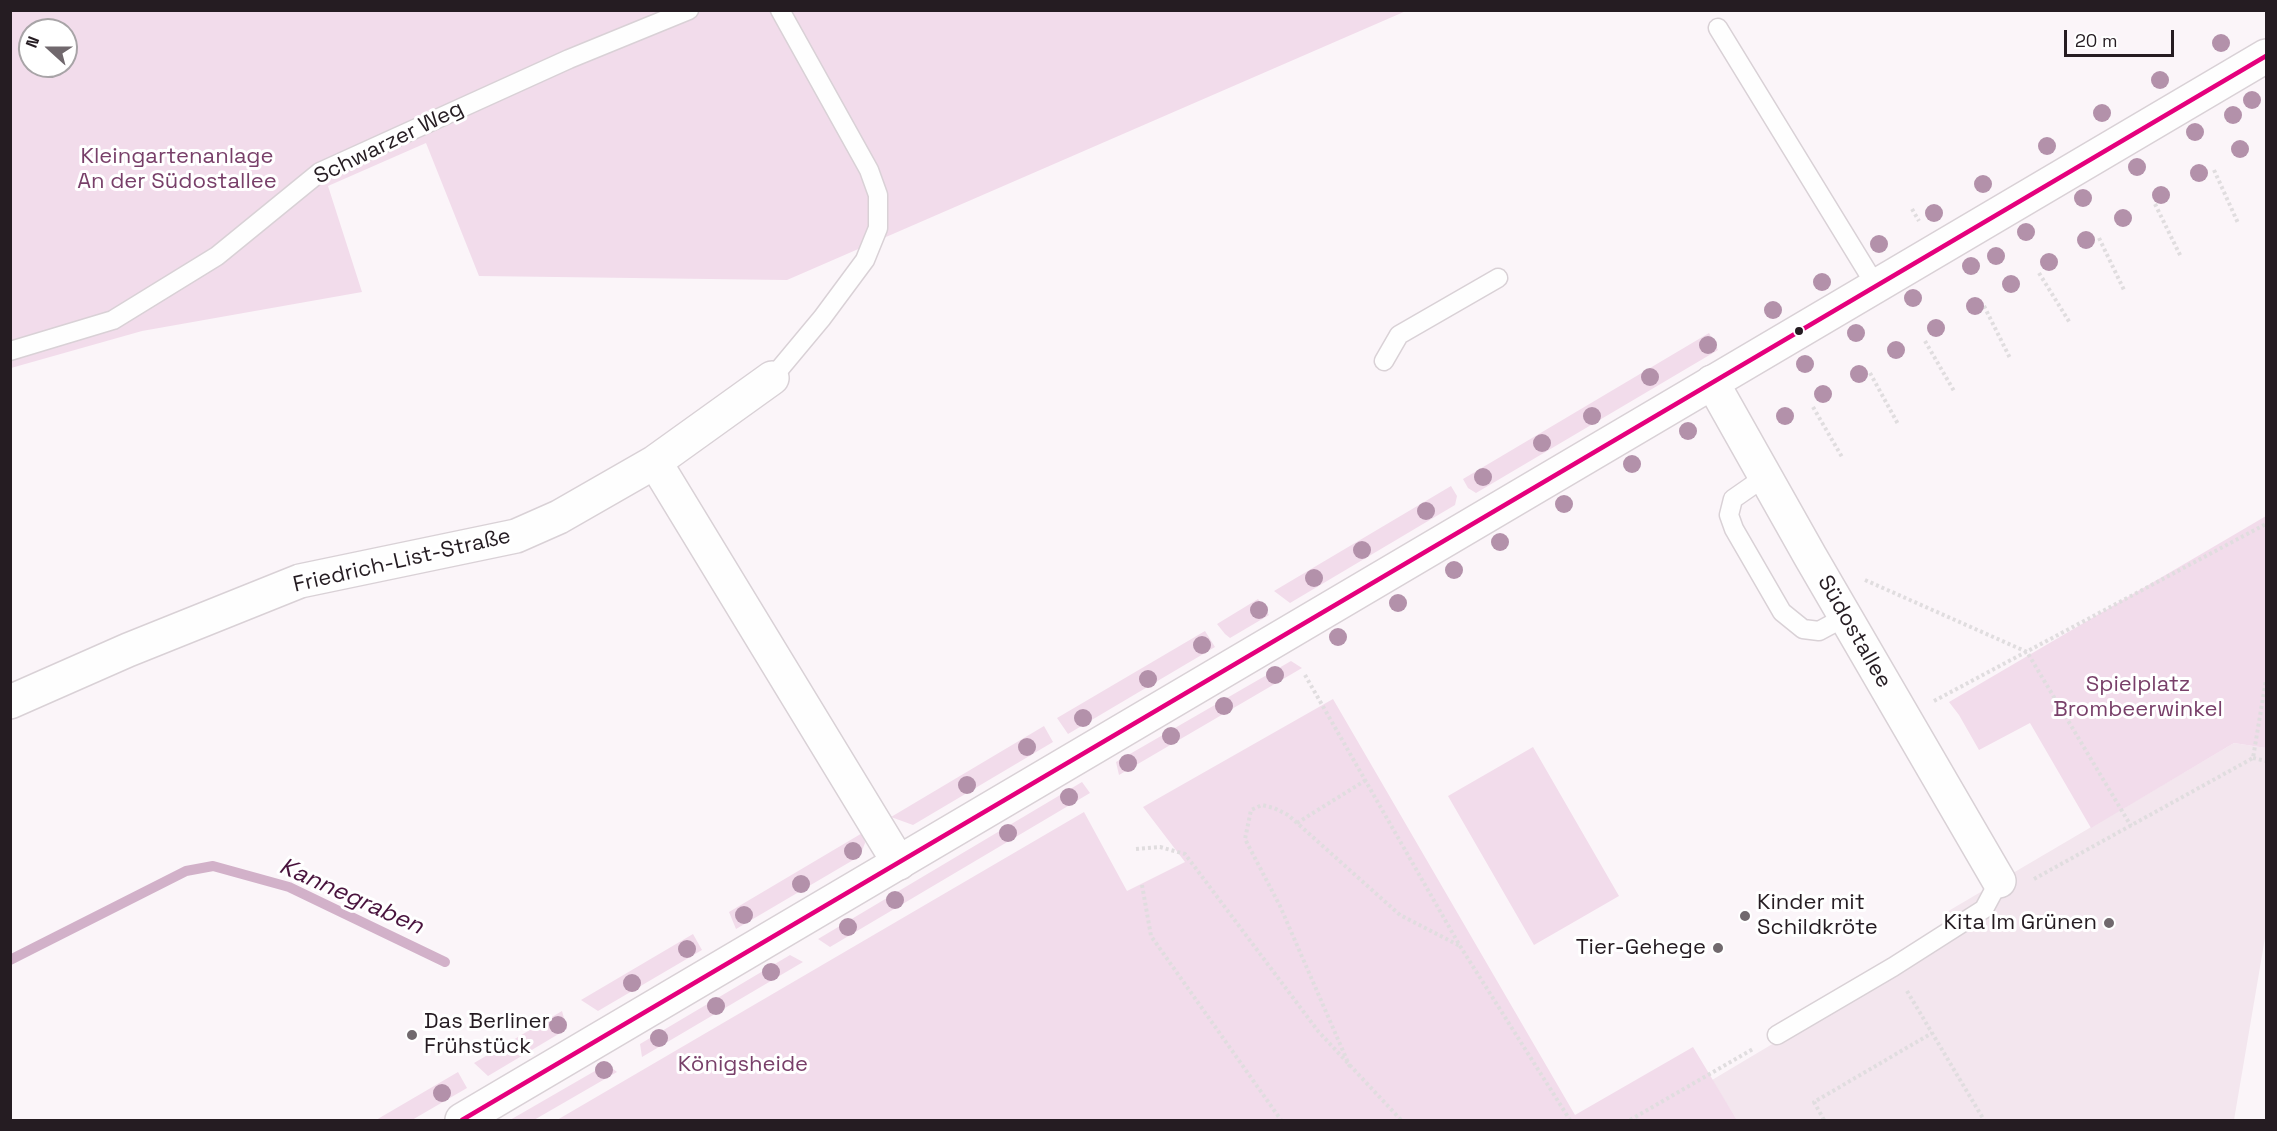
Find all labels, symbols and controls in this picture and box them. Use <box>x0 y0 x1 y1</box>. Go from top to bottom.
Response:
north arrow <box>18 18 78 78</box>
scale bar <box>2067 18 2176 56</box>
text: 20 m <box>2075 29 2118 52</box>
text: N <box>21 33 44 51</box>
street label: Schwarzer Weg <box>310 96 468 190</box>
park label: Kleingartenanlage An der Südostallee <box>77 144 277 196</box>
unlabelled marker <box>1793 325 1805 337</box>
street label: Friedrich-List-Straße <box>291 523 513 599</box>
street label: Südostallee <box>1811 571 1897 693</box>
park label: Spielplatz Brombeerwinkel <box>2053 672 2223 724</box>
water label: Kannegraben <box>275 852 427 942</box>
place label: Kinder mit Schildkröte <box>1757 890 1878 942</box>
marker: Kinder mit Schildkröte <box>1738 909 1752 923</box>
place label: Kita Im Grünen <box>1944 910 2097 936</box>
marker: Kita Im Grünen <box>2102 916 2116 930</box>
place label: Tier-Gehege <box>1576 935 1706 961</box>
marker: Tier-Gehege <box>1711 941 1725 955</box>
place label: Das Berliner Frühstück <box>424 1009 550 1060</box>
marker: Das Berliner Frühstück <box>405 1028 419 1042</box>
park label: Königsheide <box>678 1052 808 1078</box>

